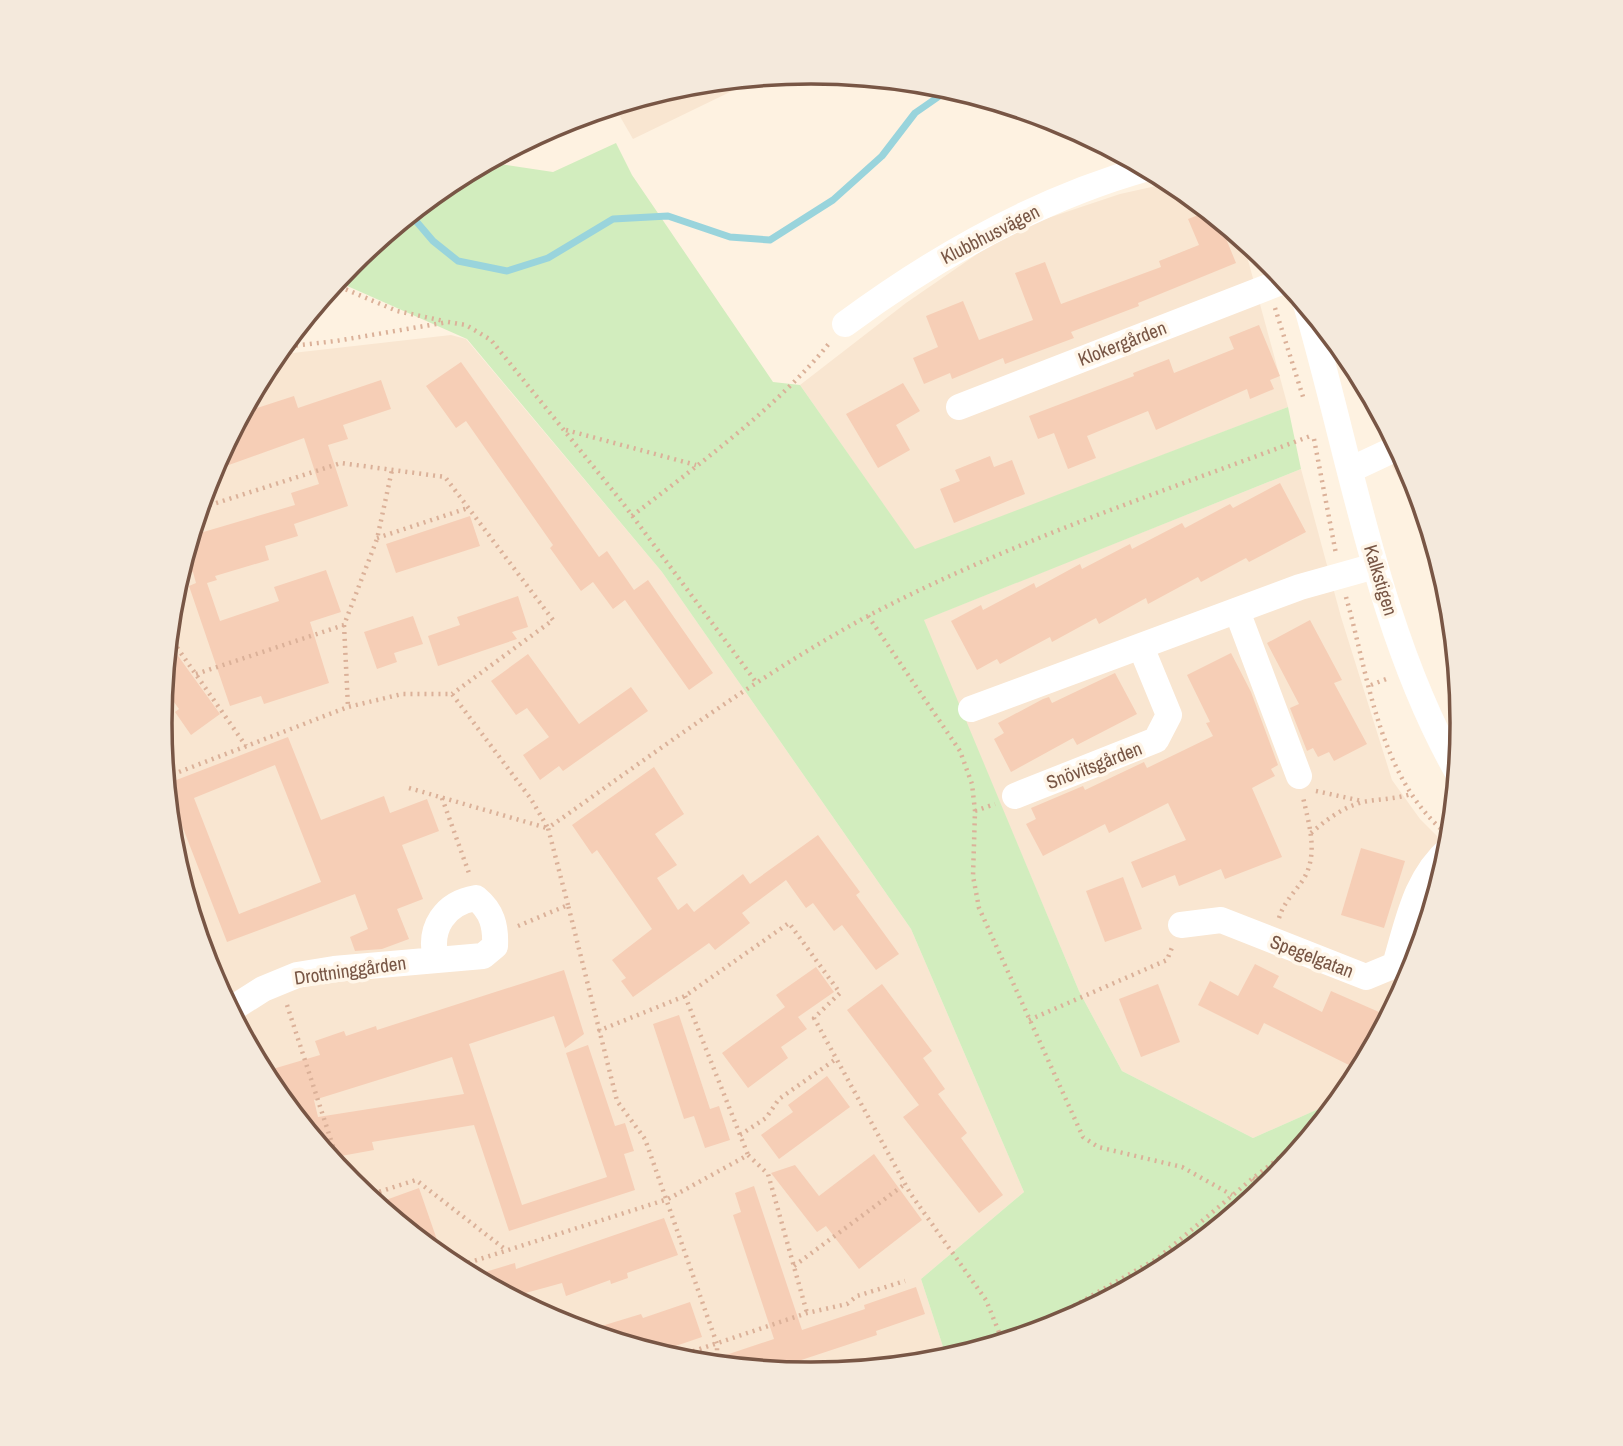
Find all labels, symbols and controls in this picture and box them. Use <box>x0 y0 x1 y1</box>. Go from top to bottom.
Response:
street label: Klubbhusvägen <box>936 198 1044 270</box>
street label: Klokergården <box>1074 314 1170 372</box>
street label: Kalkstigen <box>1358 541 1404 619</box>
street label: Snövitsgården <box>1042 735 1146 795</box>
street label: Spegelgatan <box>1266 928 1358 984</box>
street label: Drottninggården <box>292 949 408 991</box>

